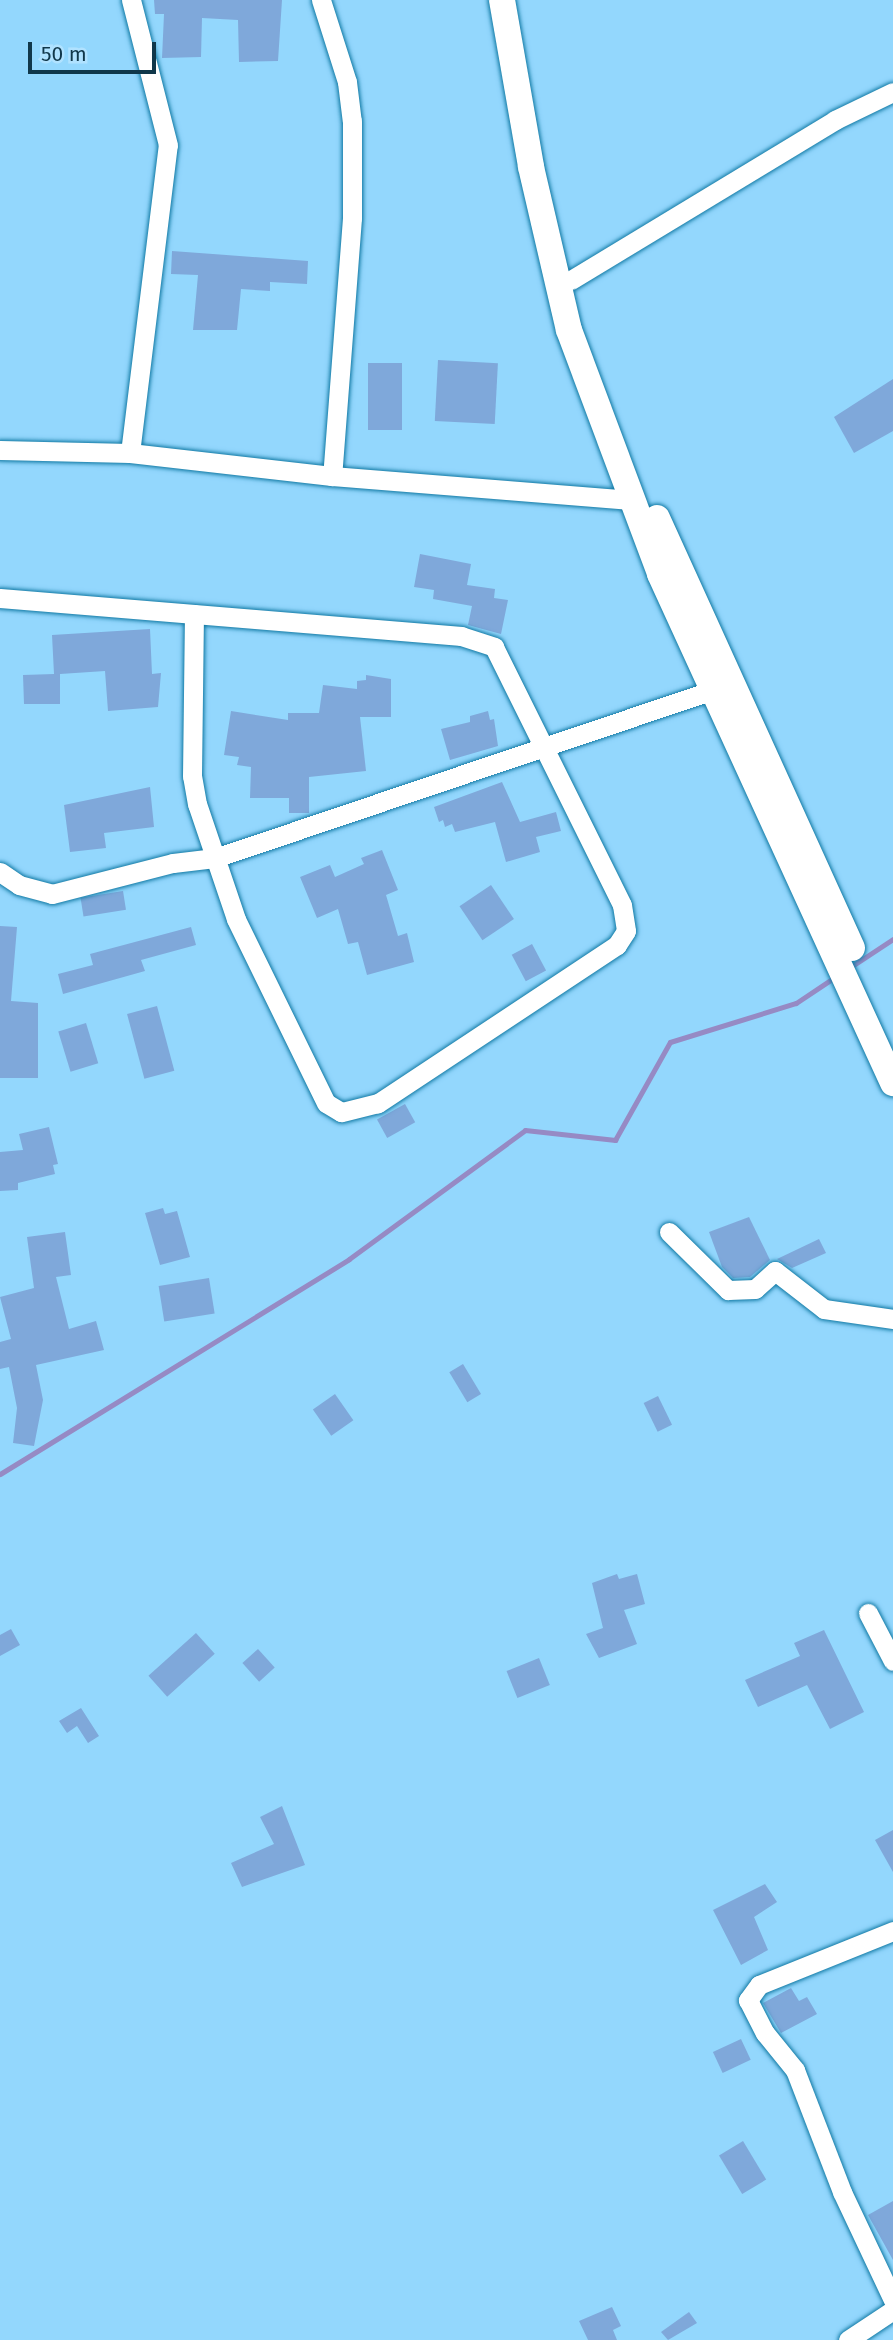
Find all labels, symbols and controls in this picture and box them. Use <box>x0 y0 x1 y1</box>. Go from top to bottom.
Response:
scale bar <box>32 28 159 72</box>
text: 50 m <box>41 41 87 67</box>

